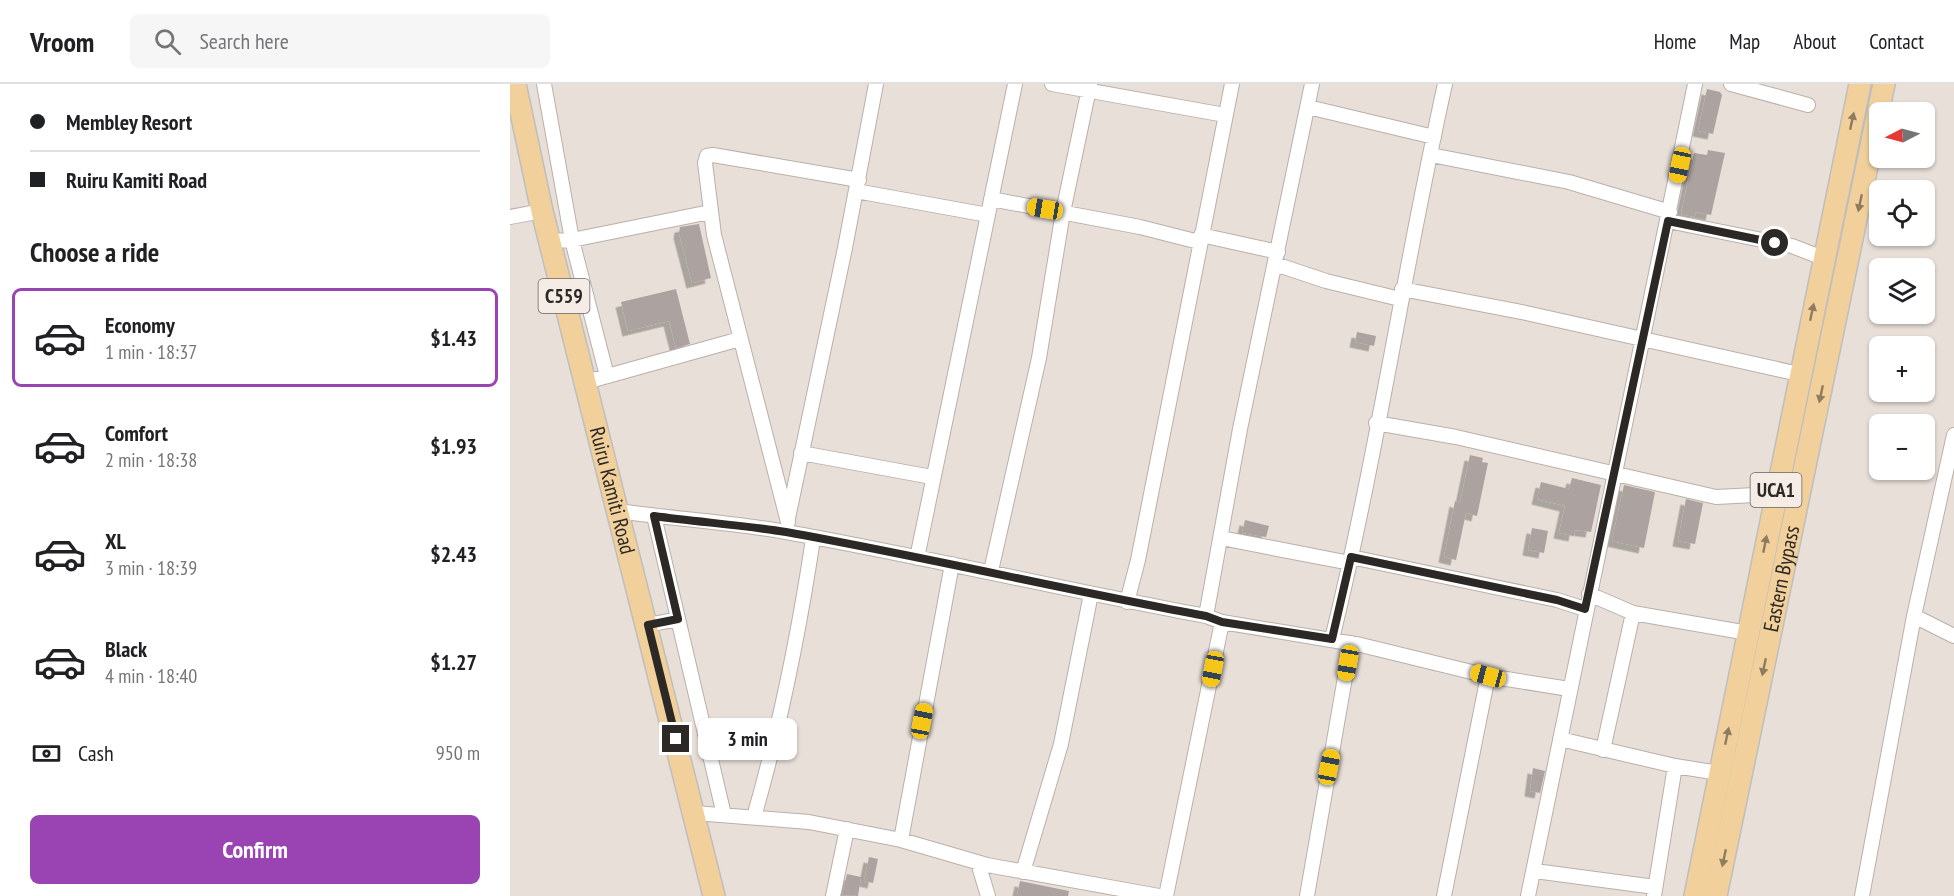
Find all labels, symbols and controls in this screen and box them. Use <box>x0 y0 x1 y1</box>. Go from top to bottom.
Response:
search box <box>130 14 550 68</box>
text: Vroom <box>30 23 94 60</box>
icon: search <box>151 25 184 58</box>
text: Search here <box>199 27 289 55</box>
text: Home <box>1654 28 1696 55</box>
text: Map <box>1729 28 1760 55</box>
text: About <box>1793 28 1836 55</box>
text: Contact <box>1869 28 1924 55</box>
north arrow <box>1869 102 1935 168</box>
map controls <box>1869 102 1935 480</box>
text: Membley Resort <box>66 108 192 136</box>
one-way arrow <box>1848 111 1857 130</box>
car <box>1667 146 1693 184</box>
text: Ruiru Kamiti Road <box>66 166 207 194</box>
button: locate <box>1869 180 1935 246</box>
one-way arrow <box>1855 194 1864 213</box>
car <box>1026 197 1064 221</box>
route start <box>1761 229 1788 256</box>
text: Choose a ride <box>30 235 159 269</box>
button: layers <box>1869 258 1935 324</box>
road number: C559 <box>538 279 590 313</box>
one-way arrow <box>1808 303 1818 321</box>
icon: car <box>33 311 87 365</box>
text: Economy <box>105 311 175 339</box>
text: $1.43 <box>430 324 477 352</box>
button: + <box>1869 336 1935 402</box>
text: 1 min · 18:37 <box>105 339 197 365</box>
one-way arrow <box>1816 385 1825 404</box>
button: − <box>1869 414 1935 480</box>
icon: car <box>33 419 87 473</box>
text: Comfort <box>105 419 168 447</box>
street label: Ruiru Kamiti Road <box>584 424 642 557</box>
text: $1.93 <box>430 432 477 460</box>
text: 2 min · 18:38 <box>105 447 197 473</box>
road number: UCA1 <box>1750 473 1802 507</box>
street label: Eastern Bypass <box>1757 523 1805 634</box>
icon: car <box>33 527 87 581</box>
text: XL <box>105 527 126 555</box>
one-way arrow <box>1761 535 1770 554</box>
text: $2.43 <box>430 540 477 568</box>
text: 3 min · 18:39 <box>105 555 197 581</box>
icon: car <box>33 635 87 689</box>
text: Black <box>105 635 147 663</box>
car <box>1336 644 1360 682</box>
text: $1.27 <box>430 648 477 676</box>
car <box>1201 650 1225 688</box>
one-way arrow <box>1759 658 1768 677</box>
text: 4 min · 18:40 <box>105 663 197 689</box>
car <box>1468 663 1508 689</box>
car <box>910 702 934 740</box>
callout: 3 min <box>697 718 796 760</box>
route end <box>662 725 689 752</box>
text: 3 min <box>727 726 768 752</box>
one-way arrow <box>1723 726 1732 745</box>
icon: cash <box>30 737 63 770</box>
text: Cash <box>78 739 114 767</box>
text: 950 m <box>436 740 480 766</box>
car <box>1317 748 1341 786</box>
button: Confirm <box>30 815 480 884</box>
one-way arrow <box>1719 849 1728 868</box>

